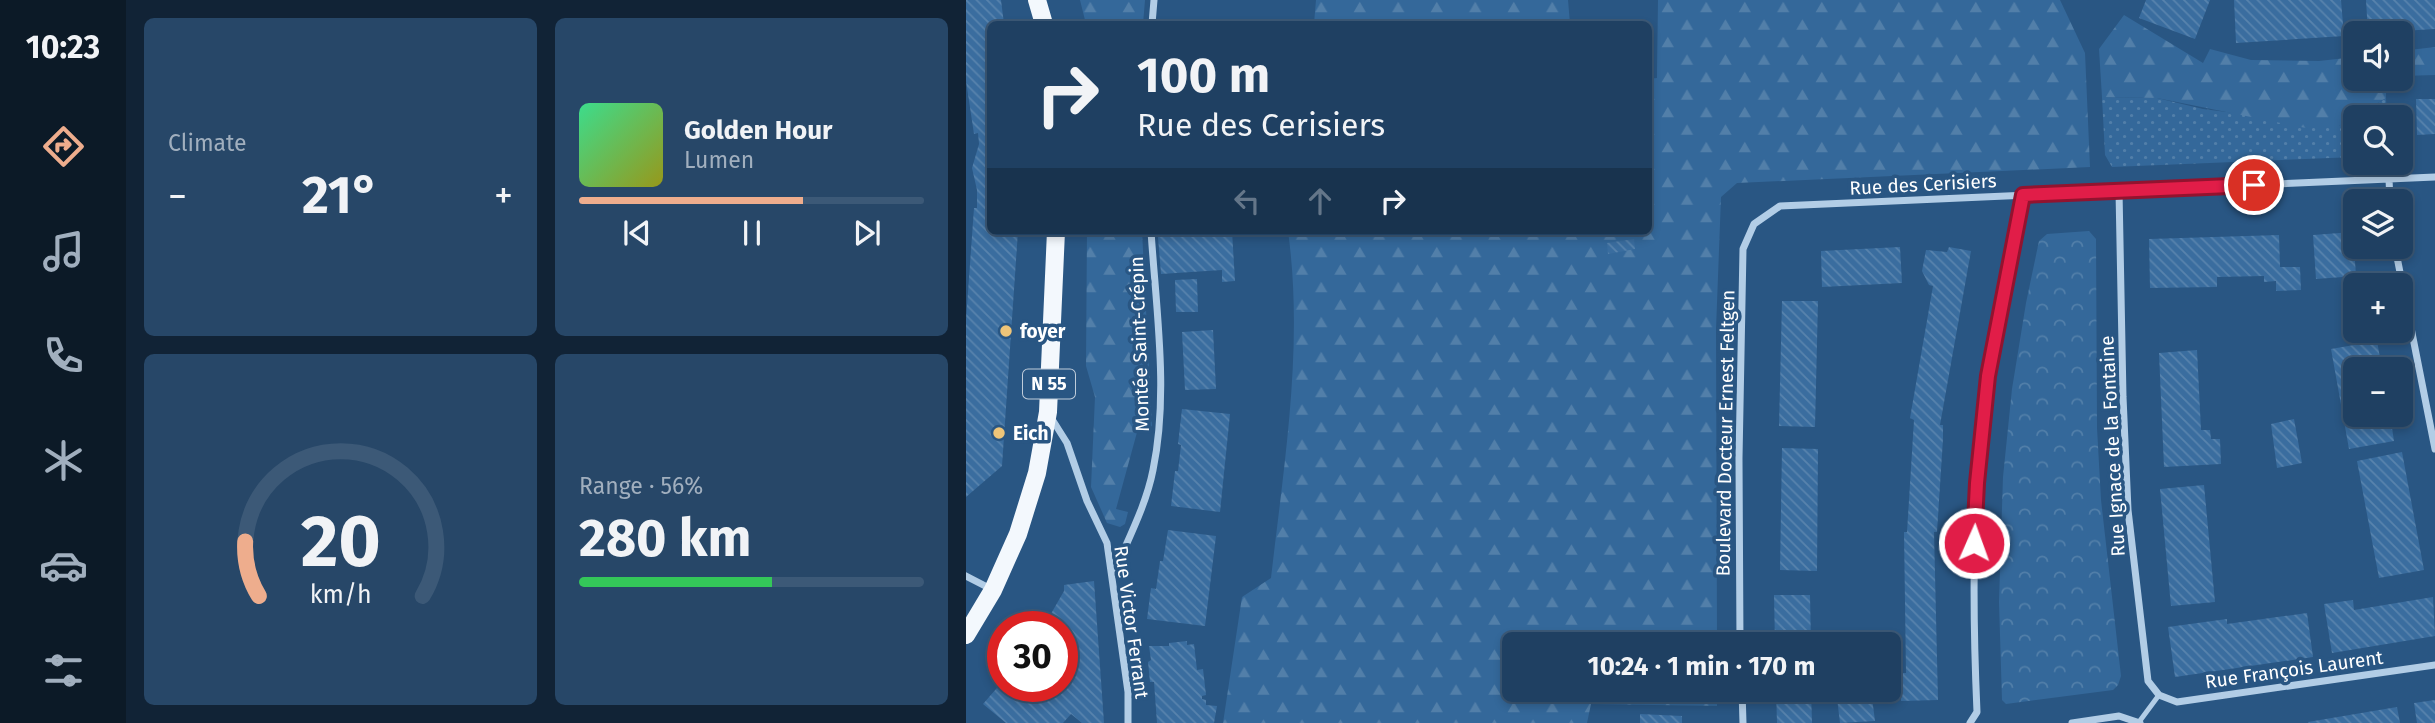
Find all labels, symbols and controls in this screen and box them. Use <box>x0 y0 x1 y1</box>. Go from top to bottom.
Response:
map controls <box>2343 21 2413 427</box>
button: sound <box>2343 21 2413 91</box>
text: 10:23 <box>26 28 100 66</box>
text: 100 m <box>1137 46 1270 105</box>
icon: right <box>1022 49 1113 140</box>
button: search <box>2343 105 2413 175</box>
text: Rue des Cerisiers <box>1137 106 1385 144</box>
text: Golden Hour <box>684 115 832 146</box>
icon: directions <box>39 122 88 171</box>
text: Climate <box>168 129 247 157</box>
text: Lumen <box>684 146 754 174</box>
pin <box>2224 155 2284 215</box>
text: 21° <box>302 164 379 227</box>
icon: arrive <box>2235 166 2273 204</box>
street label: Rue des Cerisiers <box>1849 169 1997 200</box>
text: − <box>168 173 187 219</box>
text: + <box>494 173 513 219</box>
icon: left <box>1228 182 1266 220</box>
icon: ahead <box>1301 182 1339 220</box>
icon: right <box>1374 182 1412 220</box>
button: layers <box>2343 189 2413 259</box>
icon: previous <box>618 214 656 252</box>
icon: pause <box>733 214 771 252</box>
icon: next <box>848 214 886 252</box>
icon: music <box>39 227 88 276</box>
street label: Montée Saint-Crépin <box>1125 256 1154 432</box>
button: + <box>2343 273 2413 343</box>
street label: Boulevard Docteur Ernest Feltgen <box>1712 290 1739 576</box>
place label: foyer <box>1020 320 1066 343</box>
marker: foyer <box>998 323 1014 339</box>
icon: phone <box>39 331 88 380</box>
street label: Rue Ignace de la Fontaine <box>2095 335 2130 557</box>
button: − <box>2343 357 2413 427</box>
road number: N 55 <box>1023 370 1075 398</box>
place label: Eich <box>1013 422 1048 445</box>
marker: Eich <box>991 425 1007 441</box>
icon: climate <box>39 436 88 485</box>
text: Range · 56% <box>579 472 703 500</box>
text: 20 <box>300 498 381 585</box>
position arrow <box>1937 506 2011 580</box>
text: 280 km <box>579 507 751 570</box>
icon: car <box>39 541 88 590</box>
street label: Rue Victor Ferrant <box>1109 544 1154 700</box>
text: km/h <box>310 579 371 609</box>
speed limit sign: 30 <box>987 611 1078 702</box>
icon: filters <box>39 646 88 695</box>
street label: Rue François Laurent <box>2204 646 2385 693</box>
text: 10:24 · 1 min · 170 m <box>1588 651 1815 682</box>

